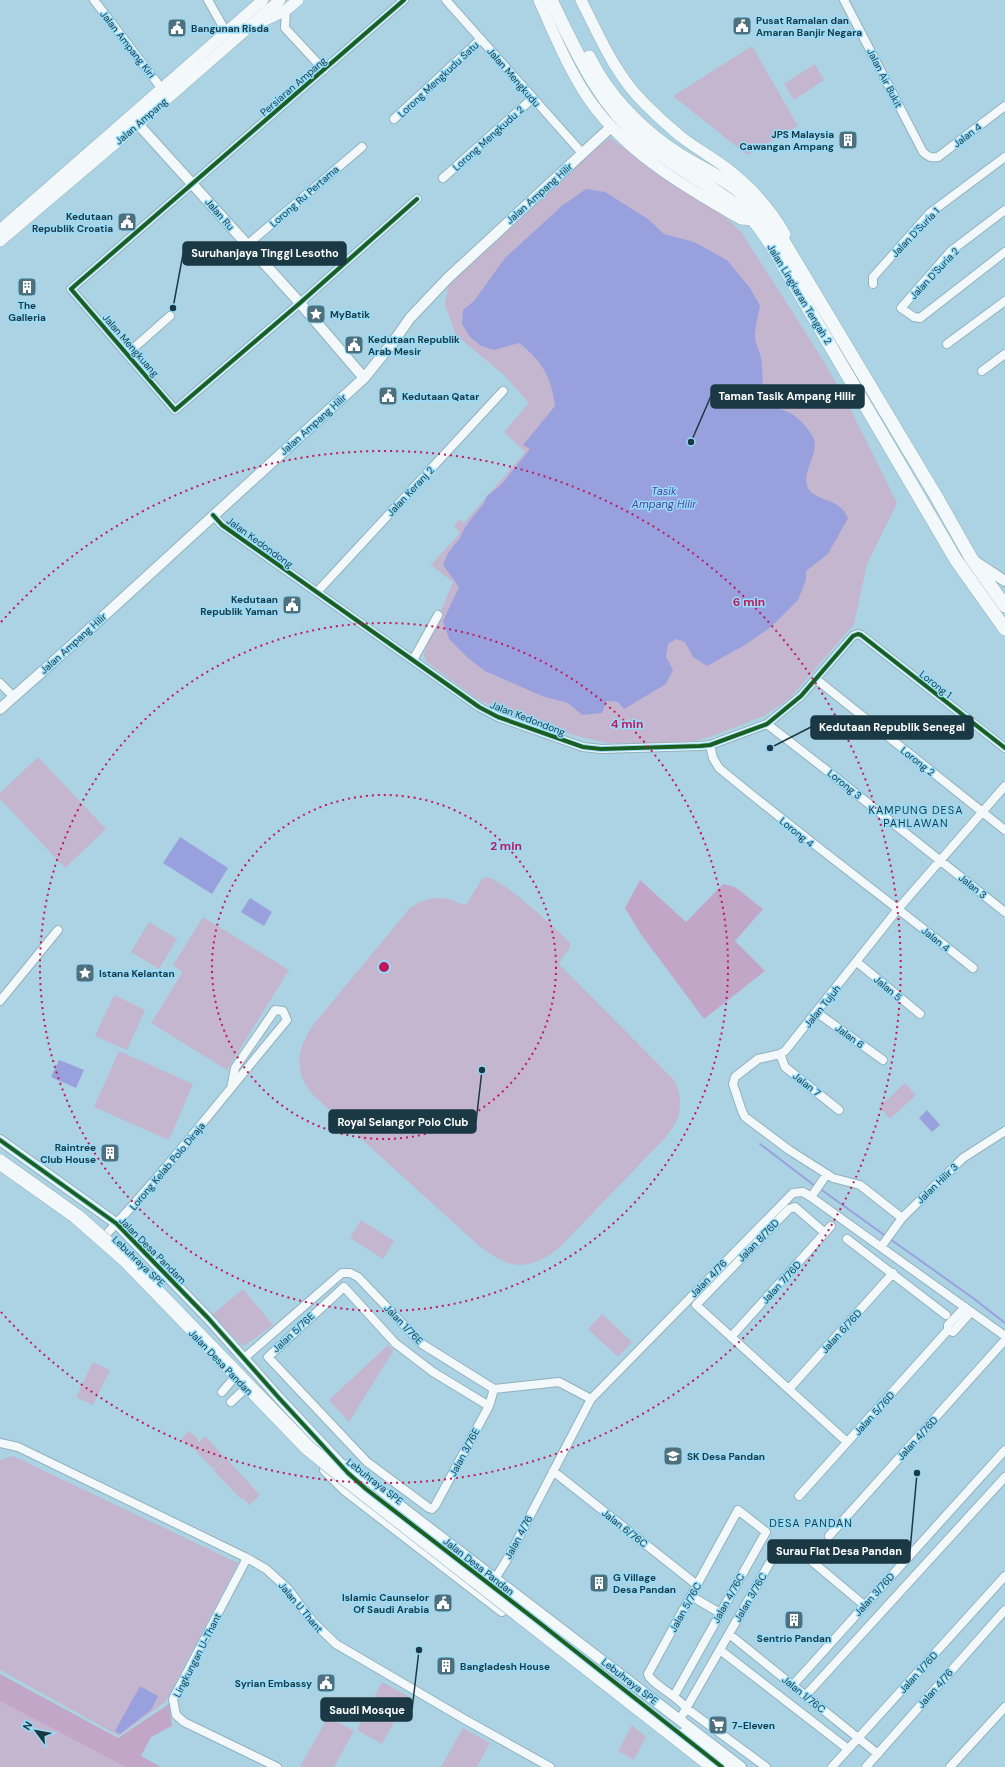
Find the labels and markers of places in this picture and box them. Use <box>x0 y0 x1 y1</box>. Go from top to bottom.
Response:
place label: Pusat Ramalan dan Amaran Banjir Negara <box>756 14 862 39</box>
public building icon: Pusat Ramalan dan Amaran Banjir Negara <box>731 15 753 37</box>
public building icon: Bangunan Risda <box>166 17 188 39</box>
place label: Bangunan Risda <box>191 22 269 35</box>
place label: JPS Malaysia Cawangan Ampang <box>739 128 834 153</box>
building icon: JPS Malaysia Cawangan Ampang <box>837 129 859 151</box>
place label: Kedutaan Republik Croatia <box>32 210 113 235</box>
public building icon: Kedutaan Republik Croatia <box>116 211 138 233</box>
callout: Suruhanjaya Tinggi Lesotho <box>183 242 346 265</box>
building icon: The Galleria <box>16 276 38 298</box>
place label: The Galleria <box>8 299 46 324</box>
place icon: MyBatik <box>305 303 327 325</box>
place label: MyBatik <box>330 308 370 321</box>
place label: Kedutaan Republik Arab Mesir <box>368 333 460 358</box>
public building icon: Kedutaan Republik Arab Mesir <box>343 334 365 356</box>
public building icon: Kedutaan Qatar <box>377 385 399 407</box>
callout: Taman Tasik Ampang Hilir <box>711 385 864 408</box>
place label: Kedutaan Qatar <box>402 390 479 403</box>
place label: Kedutaan Republik Yaman <box>200 593 278 618</box>
public building icon: Kedutaan Republik Yaman <box>281 594 303 616</box>
callout: Kedutaan Republik Senegal <box>811 716 973 739</box>
centre of rings <box>377 960 391 974</box>
place icon: Istana Kelantan <box>74 962 96 984</box>
place label: Istana Kelantan <box>99 967 175 980</box>
callout: Royal Selangor Polo Club <box>329 1110 476 1133</box>
place label: Raintree Club House <box>40 1141 96 1166</box>
building icon: Raintree Club House <box>99 1142 121 1164</box>
school or university icon: SK Desa Pandan <box>662 1445 684 1467</box>
place label: SK Desa Pandan <box>687 1450 765 1463</box>
callout: Surau Flat Desa Pandan <box>768 1540 910 1563</box>
place label: G Village Desa Pandan <box>613 1571 676 1596</box>
building icon: G Village Desa Pandan <box>588 1572 610 1594</box>
place label: Islamic Caunselor Of Saudi Arabia <box>342 1591 429 1616</box>
public building icon: Islamic Caunselor Of Saudi Arabia <box>432 1592 454 1614</box>
building icon: Sentrio Pandan <box>783 1609 805 1631</box>
place label: Sentrio Pandan <box>757 1632 831 1645</box>
building icon: Bangladesh House <box>435 1655 457 1677</box>
place label: Bangladesh House <box>460 1660 550 1673</box>
public building icon: Syrian Embassy <box>315 1672 337 1694</box>
place label: Syrian Embassy <box>235 1677 312 1690</box>
callout: Saudi Mosque <box>321 1698 412 1721</box>
supermarket icon: 7-Eleven <box>707 1714 729 1736</box>
place label: 7-Eleven <box>732 1719 775 1732</box>

